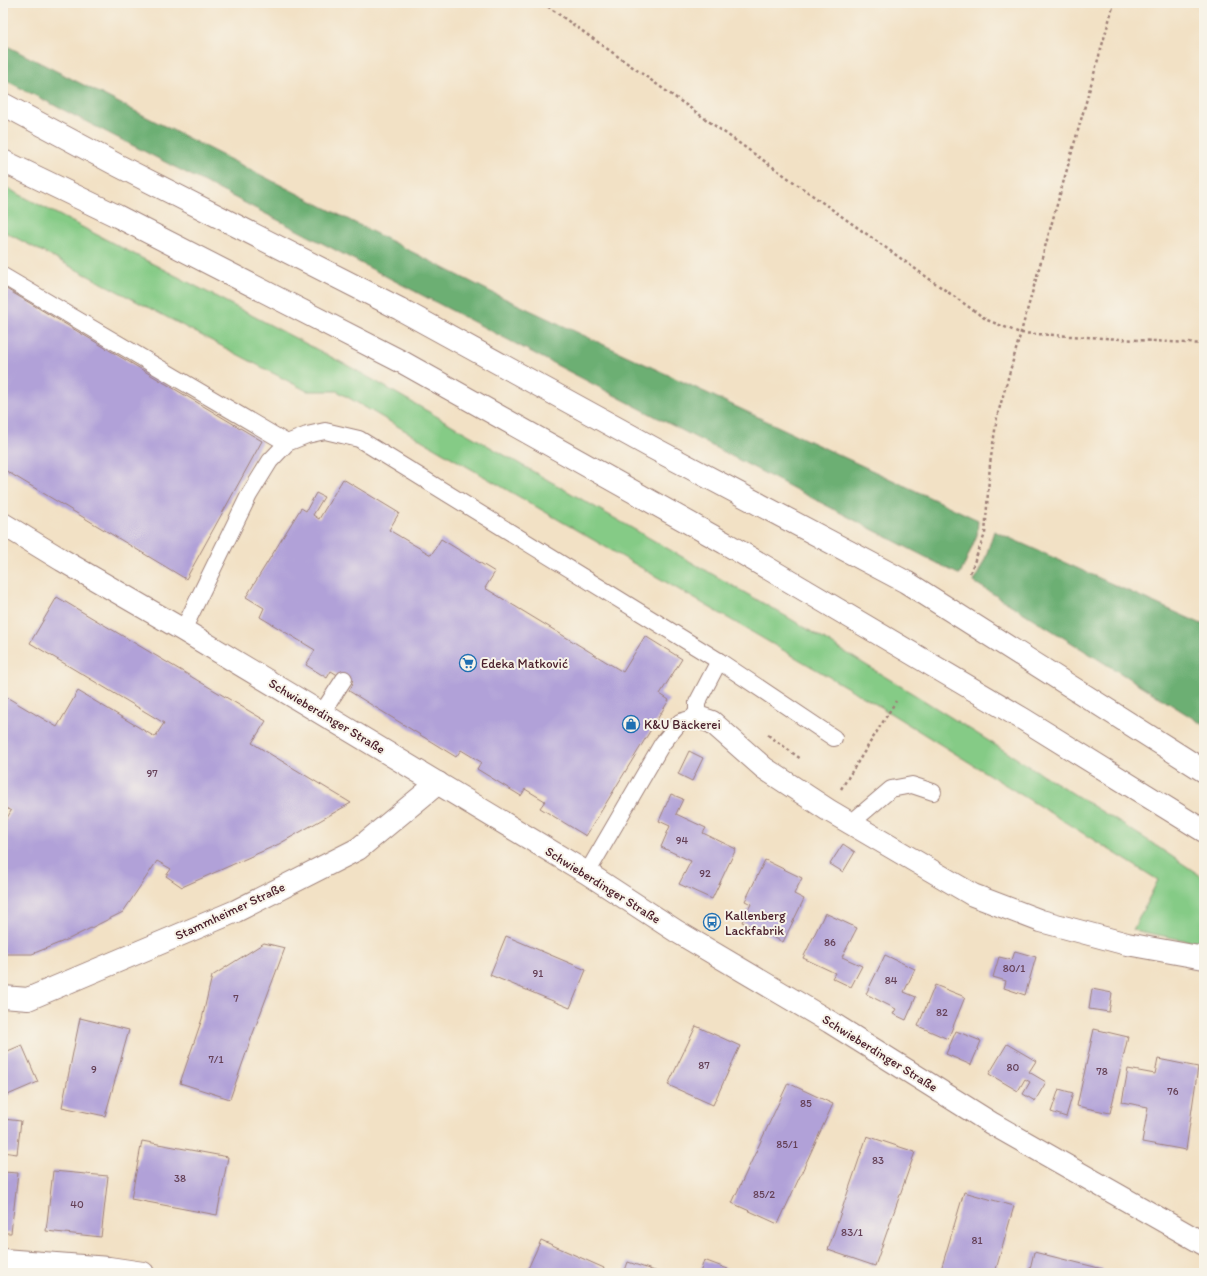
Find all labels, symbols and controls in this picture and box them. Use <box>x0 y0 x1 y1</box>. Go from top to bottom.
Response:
supermarket icon: Edeka Matković <box>458 653 478 673</box>
place label: Edeka Matković <box>481 656 568 671</box>
street label: Schwieberdinger Straße <box>266 675 388 757</box>
shop icon: K&U Bäckerei <box>621 714 641 734</box>
place label: K&U Bäckerei <box>644 717 721 732</box>
house number: 97 <box>146 767 158 780</box>
house number: 94 <box>676 834 689 847</box>
street label: Schwieberdinger Straße <box>543 843 663 927</box>
house number: 92 <box>699 867 711 880</box>
street label: Stammheimer Straße <box>173 879 287 943</box>
place label: Kallenberg Lackfabrik <box>725 908 786 938</box>
bus stop icon: Kallenberg Lackfabrik <box>702 912 722 932</box>
house number: 86 <box>824 936 836 949</box>
house number: 80/1 <box>1003 962 1025 975</box>
house number: 91 <box>533 967 543 980</box>
house number: 84 <box>885 974 898 987</box>
house number: 7 <box>233 992 239 1005</box>
house number: 82 <box>936 1006 948 1019</box>
street label: Schwieberdinger Straße <box>820 1011 940 1095</box>
house number: 7/1 <box>208 1053 224 1066</box>
house number: 87 <box>698 1059 710 1072</box>
house number: 80 <box>1007 1061 1020 1074</box>
house number: 9 <box>91 1063 97 1076</box>
house number: 78 <box>1096 1065 1108 1078</box>
house number: 76 <box>1167 1085 1179 1098</box>
house number: 85 <box>800 1097 812 1110</box>
house number: 85/1 <box>776 1138 798 1151</box>
house number: 83 <box>872 1154 884 1167</box>
house number: 38 <box>174 1172 186 1185</box>
house number: 85/2 <box>753 1188 775 1201</box>
house number: 40 <box>70 1198 84 1211</box>
house number: 83/1 <box>841 1226 863 1239</box>
house number: 81 <box>971 1234 983 1247</box>

